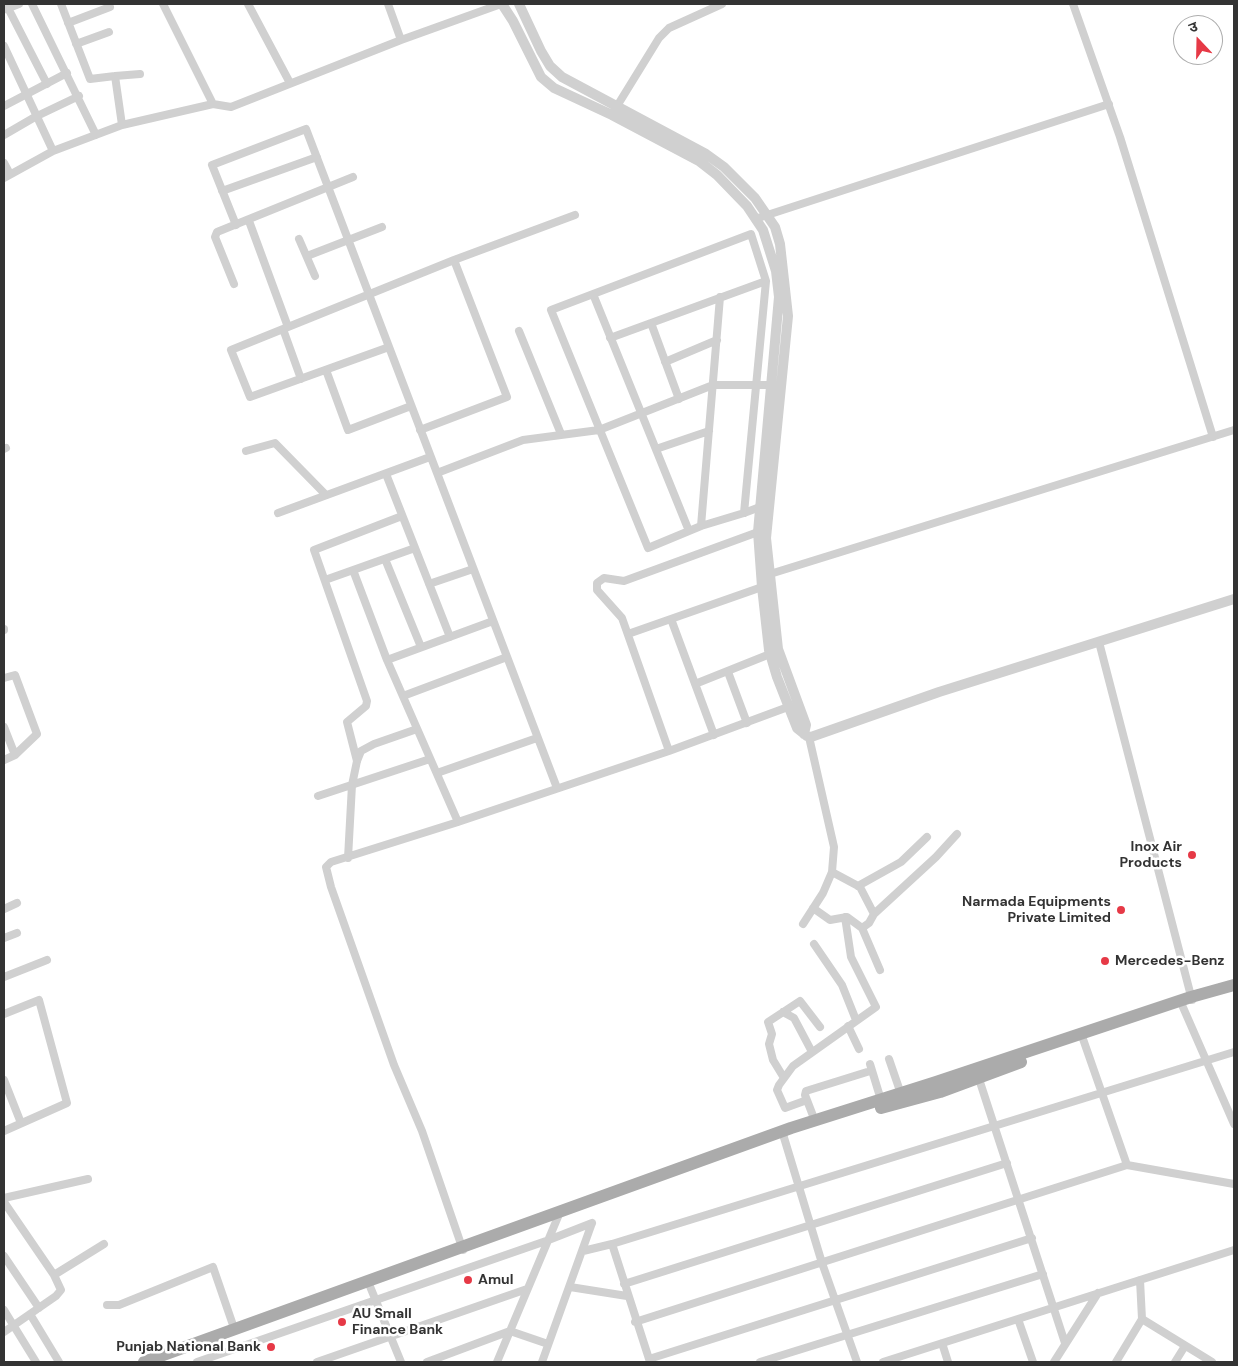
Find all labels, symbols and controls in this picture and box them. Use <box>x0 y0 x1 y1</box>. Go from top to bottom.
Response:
north arrow <box>1173 15 1223 65</box>
text: उ <box>1186 17 1200 37</box>
place label: Inox Air Products <box>1120 839 1182 872</box>
marker: Inox Air Products <box>1186 849 1198 861</box>
place label: Narmada Equipments Private Limited <box>962 894 1111 926</box>
marker: Narmada Equipments Private Limited <box>1115 904 1127 916</box>
place label: Mercedes-Benz <box>1115 953 1224 969</box>
marker: Mercedes-Benz <box>1099 955 1111 967</box>
place label: Amul <box>478 1272 513 1288</box>
marker: Amul <box>462 1274 474 1286</box>
place label: AU Small Finance Bank <box>352 1306 443 1338</box>
marker: AU Small Finance Bank <box>336 1316 348 1328</box>
place label: Punjab National Bank <box>116 1339 261 1355</box>
marker: Punjab National Bank <box>265 1341 277 1353</box>

